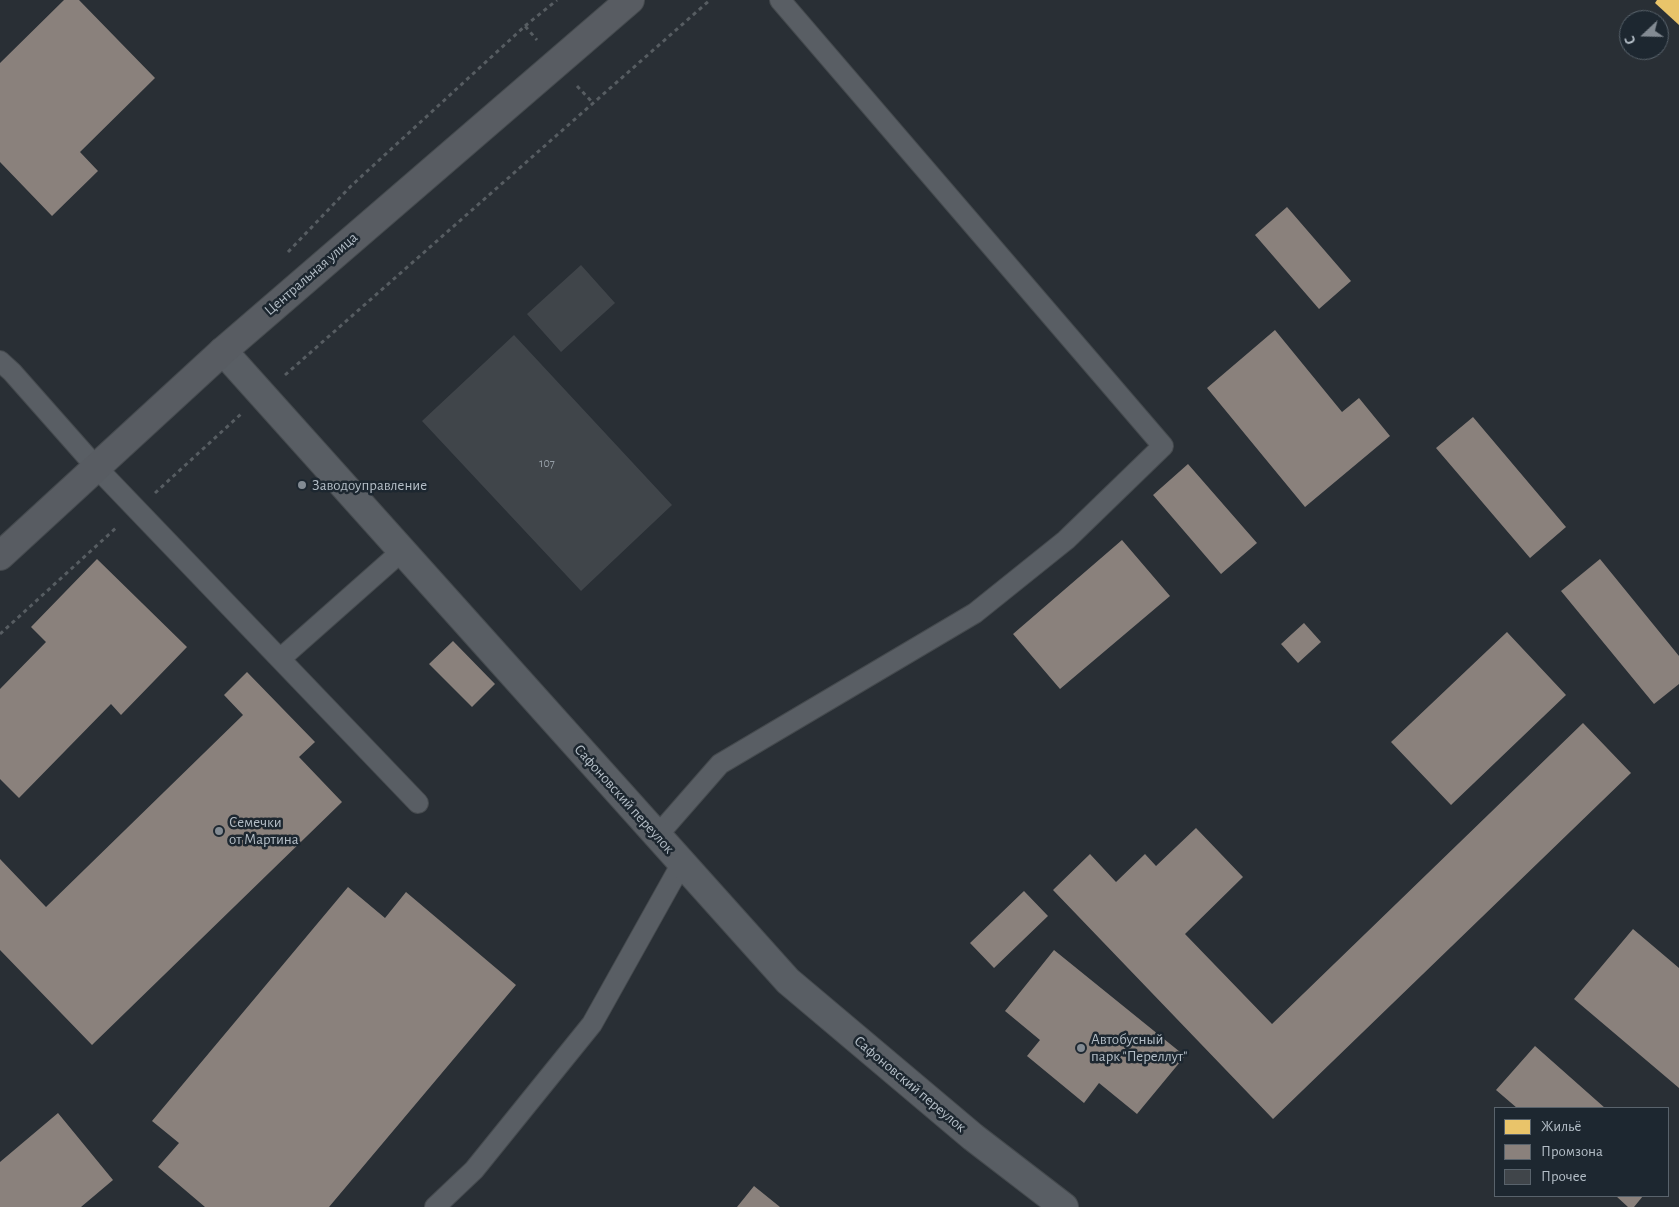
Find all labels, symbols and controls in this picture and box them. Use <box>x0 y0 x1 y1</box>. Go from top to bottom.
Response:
north arrow <box>1619 10 1669 60</box>
text: С <box>1623 34 1639 46</box>
street label: Центральная улица <box>261 228 361 320</box>
house number: 107 <box>539 456 555 470</box>
place label: Заводоуправление <box>312 476 427 494</box>
marker: Заводоуправление <box>296 479 308 491</box>
street label: Сафоновский переулок <box>570 741 678 857</box>
place label: Семечки от Мартина <box>229 813 299 848</box>
marker: Семечки от Мартина <box>213 825 225 837</box>
place label: Автобусный парк "Переллут" <box>1091 1030 1187 1065</box>
street label: Сафоновский переулок <box>850 1032 970 1136</box>
marker: Автобусный парк "Переллут" <box>1075 1042 1087 1054</box>
legend <box>1494 1107 1669 1197</box>
text: Жильё <box>1541 1119 1581 1134</box>
text: Промзона <box>1541 1144 1603 1159</box>
text: Прочее <box>1541 1169 1587 1184</box>

